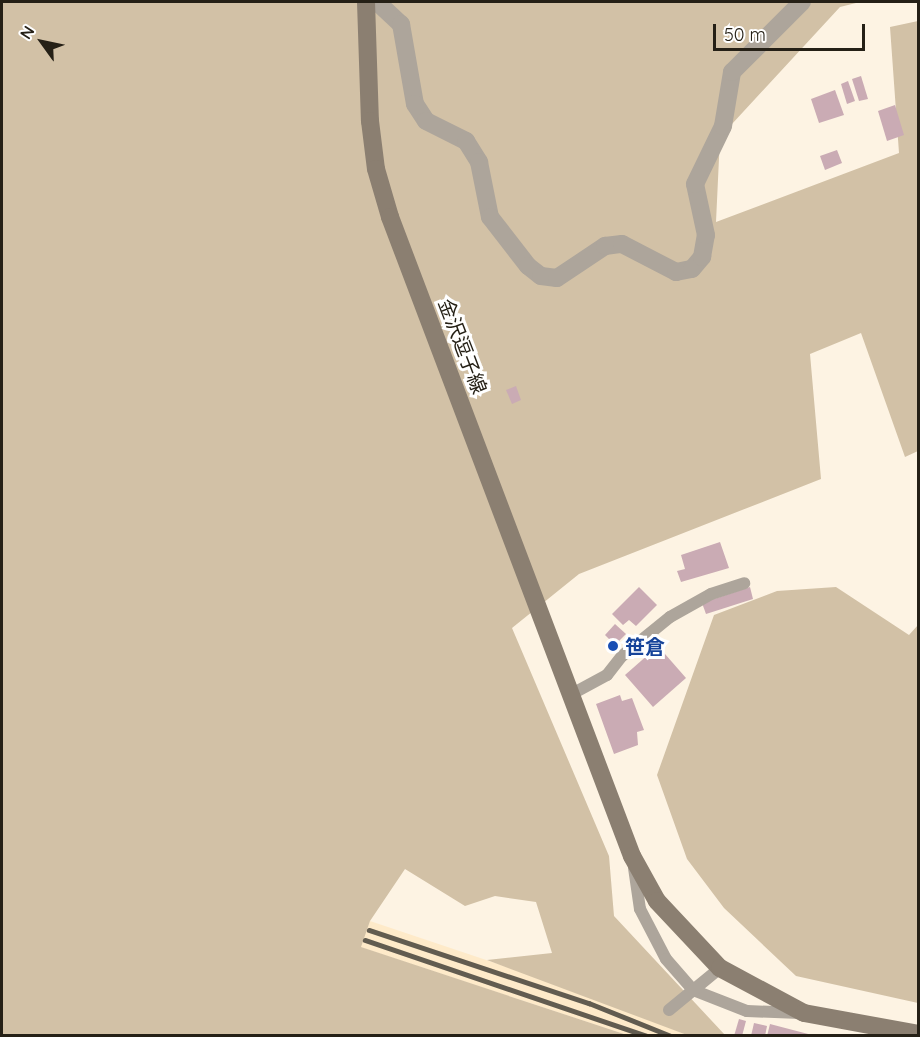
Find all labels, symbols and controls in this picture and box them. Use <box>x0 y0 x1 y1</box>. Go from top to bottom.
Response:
north arrow <box>12 12 72 72</box>
scale bar <box>716 12 868 50</box>
text: N <box>15 22 38 43</box>
text: 50 m <box>724 23 766 46</box>
street label: 金沢逗子線 <box>434 295 492 397</box>
place label: 笹倉 <box>625 634 665 658</box>
marker: 笹倉 <box>606 639 620 653</box>

